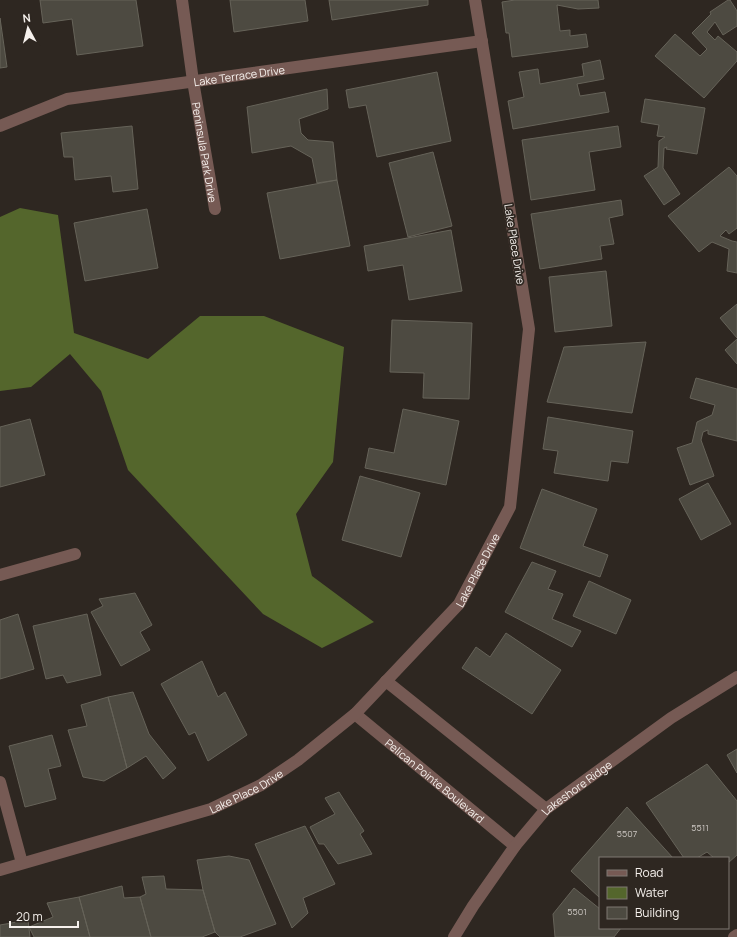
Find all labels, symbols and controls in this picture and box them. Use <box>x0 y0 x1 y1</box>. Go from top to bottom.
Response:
north arrow <box>8 8 48 48</box>
text: N <box>22 10 32 26</box>
street label: Lake Terrace Drive <box>192 61 286 89</box>
street label: Peninsula Park Drive <box>189 101 221 204</box>
street label: Lake Place Drive <box>501 203 529 286</box>
street label: Lake Place Drive <box>451 530 503 609</box>
street label: Pelican Pointe Boulevard <box>382 735 488 826</box>
street label: Lakeshore Ridge <box>537 756 615 818</box>
street label: Lake Place Drive <box>207 765 286 816</box>
house number: 5511 <box>691 821 709 834</box>
house number: 5507 <box>617 827 638 840</box>
legend <box>599 857 729 929</box>
text: Road <box>635 864 663 881</box>
text: Water <box>635 884 669 901</box>
scale bar <box>10 903 78 929</box>
text: Building <box>635 904 679 921</box>
house number: 5501 <box>567 905 587 918</box>
text: 20 m <box>16 908 43 925</box>

